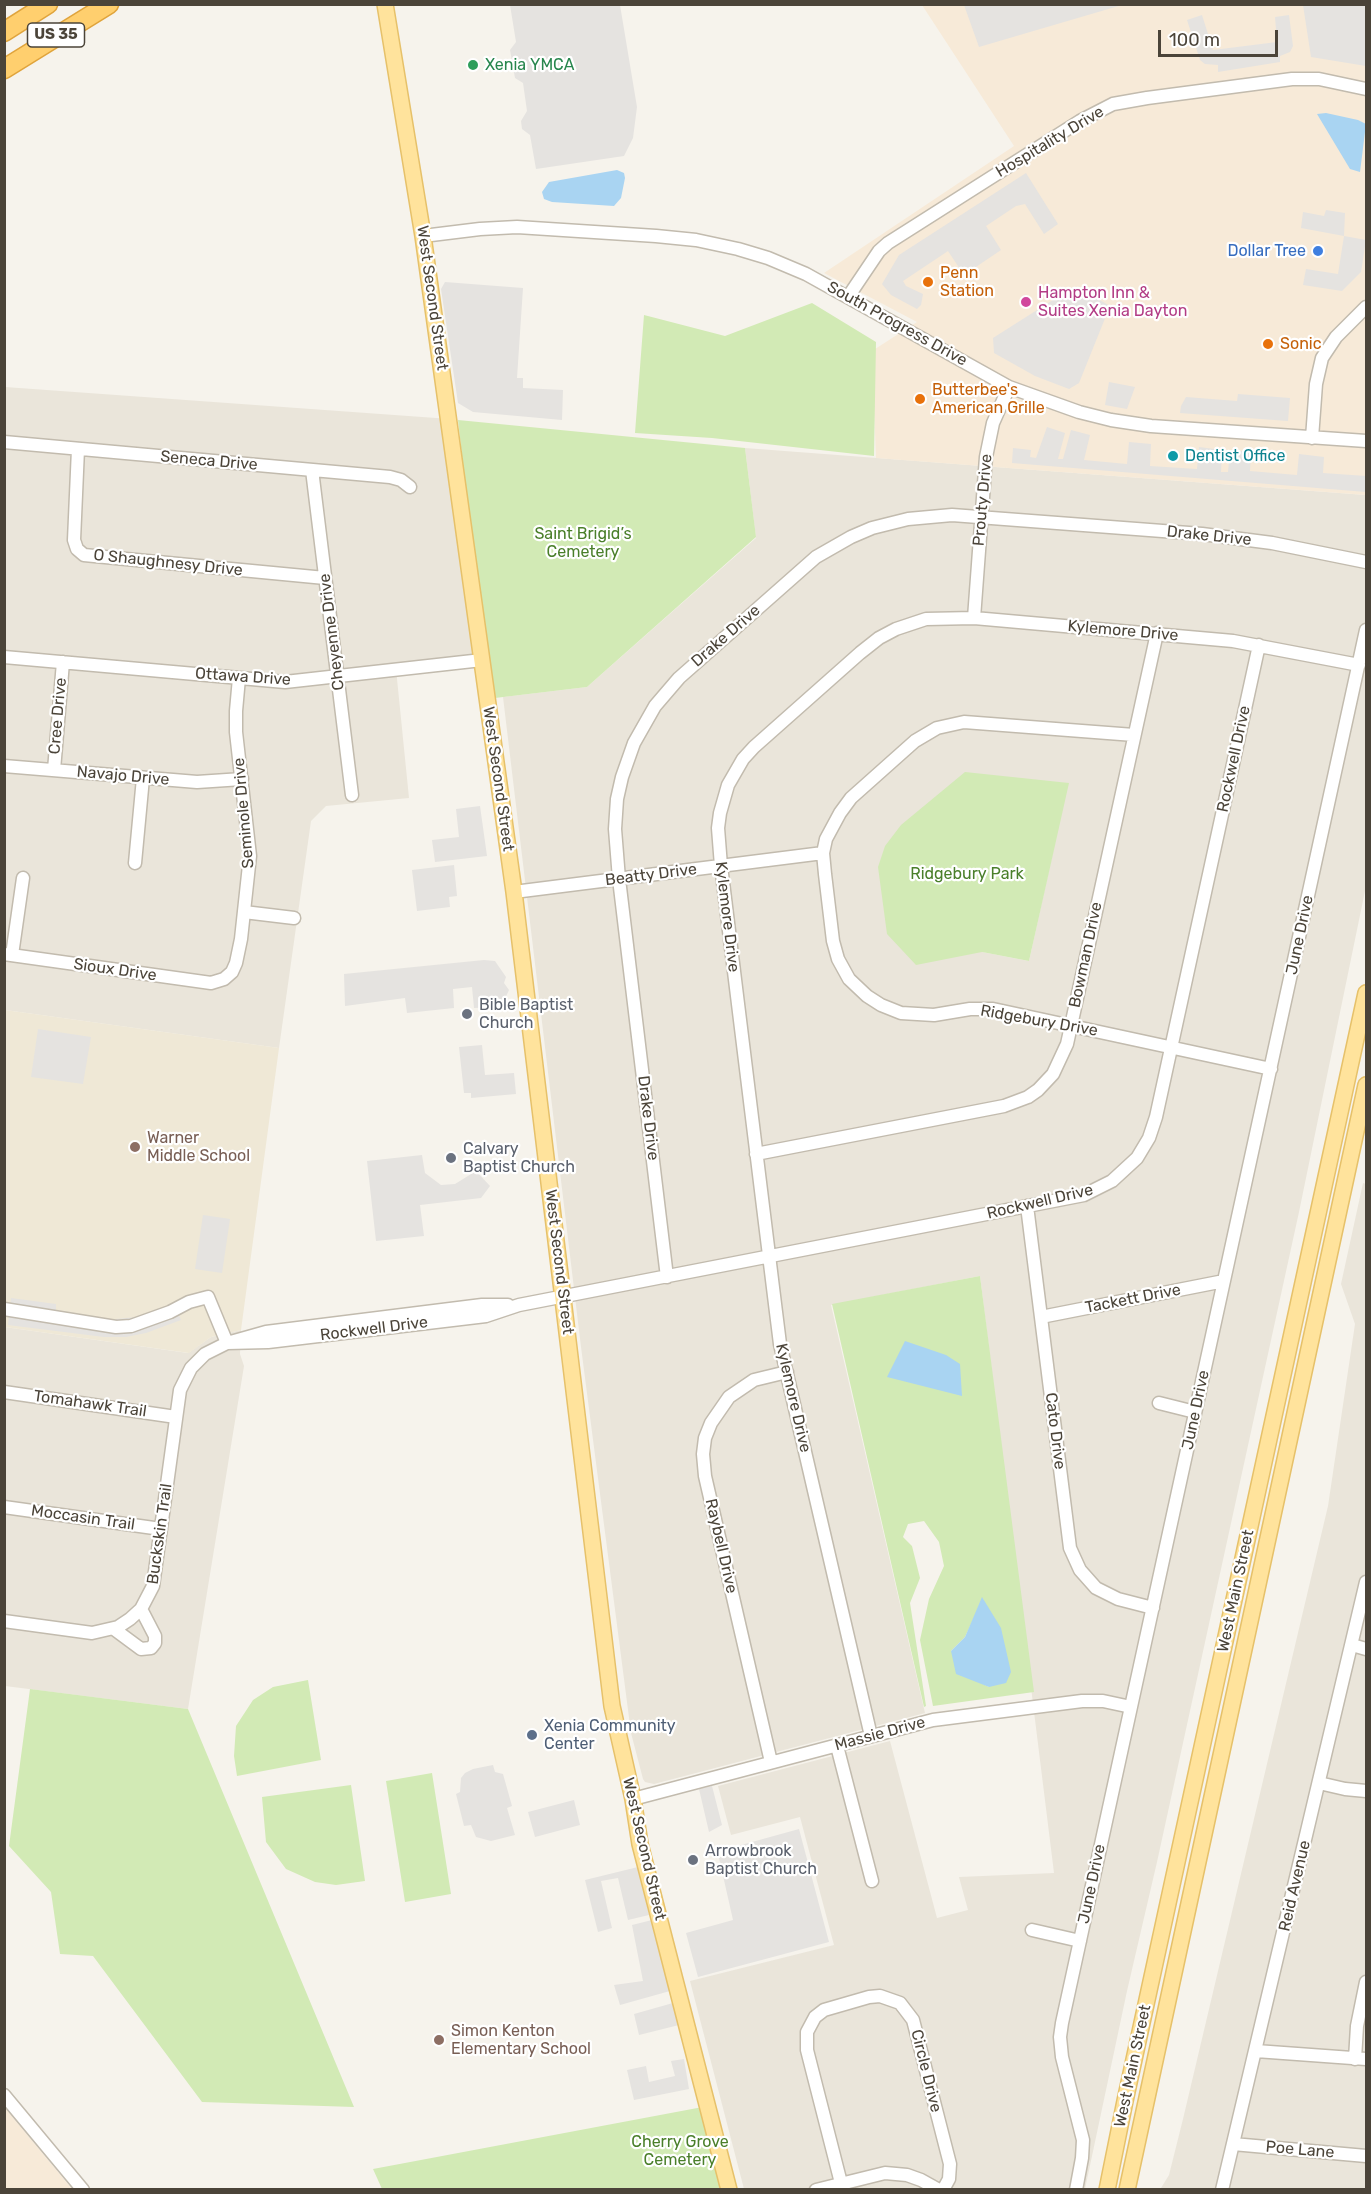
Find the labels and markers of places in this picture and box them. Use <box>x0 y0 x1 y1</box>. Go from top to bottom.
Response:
place label: Xenia YMCA <box>485 55 574 75</box>
marker: Xenia YMCA <box>466 58 480 72</box>
place label: Dollar Tree <box>1227 241 1306 261</box>
marker: Dollar Tree <box>1311 244 1325 258</box>
place label: Penn Station <box>940 263 994 301</box>
marker: Penn Station <box>921 275 935 289</box>
place label: Hampton Inn & Suites Xenia Dayton <box>1038 283 1187 321</box>
marker: Hampton Inn & Suites Xenia Dayton <box>1019 295 1033 309</box>
place label: Sonic <box>1280 334 1322 354</box>
marker: Sonic <box>1261 337 1275 351</box>
place label: Butterbee's American Grille <box>932 380 1045 418</box>
marker: Butterbee's American Grille <box>913 392 927 406</box>
place label: Dentist Office <box>1185 446 1285 466</box>
marker: Dentist Office <box>1166 449 1180 463</box>
place label: Bible Baptist Church <box>479 995 573 1033</box>
marker: Bible Baptist Church <box>460 1007 474 1021</box>
place label: Warner Middle School <box>147 1128 250 1166</box>
place label: Calvary Baptist Church <box>463 1139 575 1177</box>
marker: Warner Middle School <box>128 1140 142 1154</box>
marker: Calvary Baptist Church <box>444 1151 458 1165</box>
place label: Xenia Community Center <box>544 1716 676 1754</box>
marker: Xenia Community Center <box>525 1728 539 1742</box>
place label: Arrowbrook Baptist Church <box>705 1841 817 1879</box>
marker: Arrowbrook Baptist Church <box>686 1853 700 1867</box>
place label: Simon Kenton Elementary School <box>451 2021 591 2059</box>
marker: Simon Kenton Elementary School <box>432 2033 446 2047</box>

